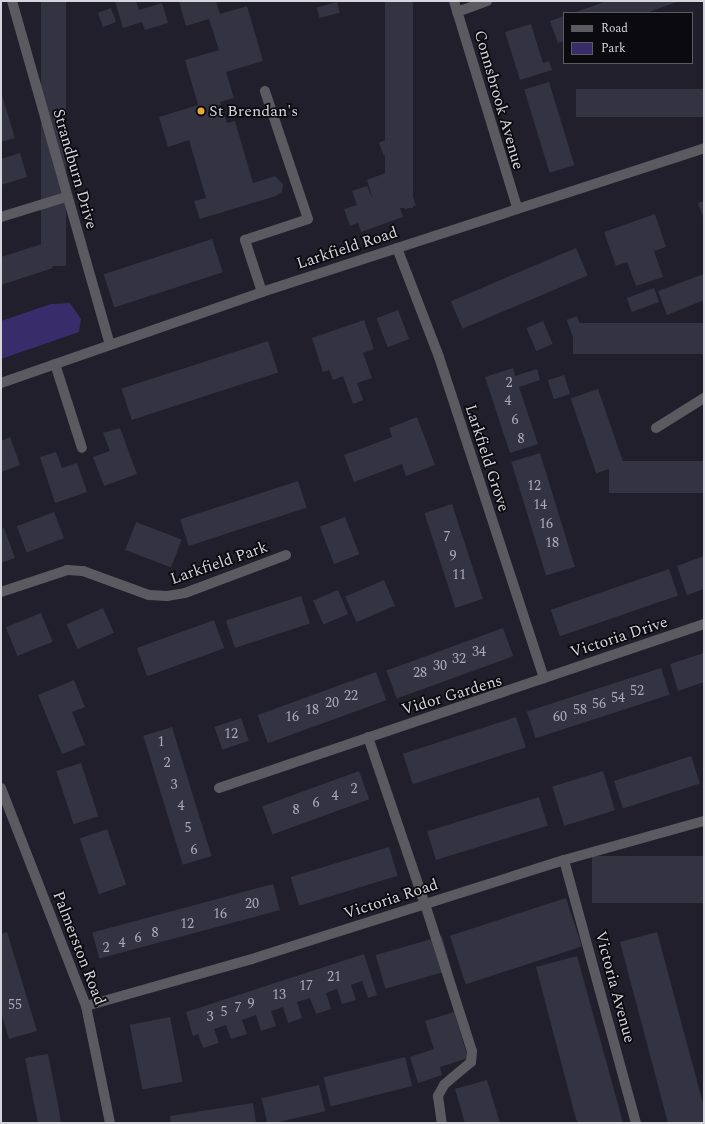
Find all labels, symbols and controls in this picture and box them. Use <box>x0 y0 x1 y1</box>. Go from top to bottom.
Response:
legend <box>563 12 693 64</box>
text: Road <box>601 19 628 38</box>
street label: Connsbrook Avenue <box>470 28 528 172</box>
text: Park <box>601 39 626 58</box>
place label: St Brendan's <box>209 101 298 121</box>
marker: St Brendan's <box>196 106 206 116</box>
street label: Strandburn Drive <box>49 107 101 231</box>
street label: Larkfield Road <box>294 223 400 273</box>
house number: 2 <box>506 375 512 391</box>
house number: 4 <box>505 393 511 409</box>
street label: Larkfield Grove <box>461 402 513 514</box>
house number: 6 <box>512 412 518 428</box>
house number: 8 <box>518 431 524 447</box>
house number: 12 <box>527 478 541 494</box>
house number: 14 <box>533 497 547 513</box>
house number: 16 <box>539 516 553 532</box>
house number: 7 <box>444 529 450 545</box>
house number: 18 <box>545 535 559 551</box>
street label: Larkfield Park <box>168 537 270 589</box>
house number: 9 <box>450 548 456 564</box>
house number: 11 <box>452 567 466 583</box>
street label: Victoria Drive <box>568 612 670 662</box>
house number: 34 <box>472 644 486 660</box>
house number: 32 <box>452 651 466 667</box>
house number: 30 <box>433 658 447 674</box>
house number: 28 <box>413 665 427 681</box>
street label: Vidor Gardens <box>399 671 505 719</box>
house number: 52 <box>630 683 644 699</box>
house number: 22 <box>344 688 358 704</box>
house number: 54 <box>611 690 625 706</box>
house number: 20 <box>325 695 339 711</box>
house number: 56 <box>592 696 606 712</box>
house number: 18 <box>305 702 319 718</box>
house number: 58 <box>573 702 587 718</box>
house number: 16 <box>285 709 299 725</box>
house number: 60 <box>553 709 567 725</box>
house number: 12 <box>224 726 238 742</box>
house number: 1 <box>158 734 164 750</box>
house number: 2 <box>164 755 170 771</box>
house number: 3 <box>171 777 177 793</box>
house number: 2 <box>351 781 357 797</box>
house number: 4 <box>332 788 338 804</box>
house number: 6 <box>313 795 319 811</box>
house number: 4 <box>178 798 184 814</box>
house number: 8 <box>293 802 299 818</box>
house number: 5 <box>185 820 191 836</box>
house number: 6 <box>191 842 197 858</box>
street label: Victoria Road <box>341 875 441 923</box>
street label: Palmerston Road <box>48 888 110 1008</box>
house number: 20 <box>245 896 259 912</box>
house number: 16 <box>213 906 227 922</box>
house number: 12 <box>180 916 194 932</box>
house number: 8 <box>152 925 158 941</box>
street label: Victoria Avenue <box>591 929 639 1045</box>
house number: 6 <box>135 930 141 946</box>
house number: 4 <box>119 935 125 951</box>
house number: 2 <box>103 940 109 956</box>
house number: 21 <box>327 969 341 985</box>
house number: 17 <box>299 978 313 994</box>
house number: 13 <box>272 987 286 1003</box>
house number: 9 <box>248 996 254 1012</box>
house number: 55 <box>8 997 22 1013</box>
house number: 7 <box>235 1000 241 1016</box>
house number: 5 <box>221 1004 227 1020</box>
house number: 3 <box>207 1009 213 1025</box>

